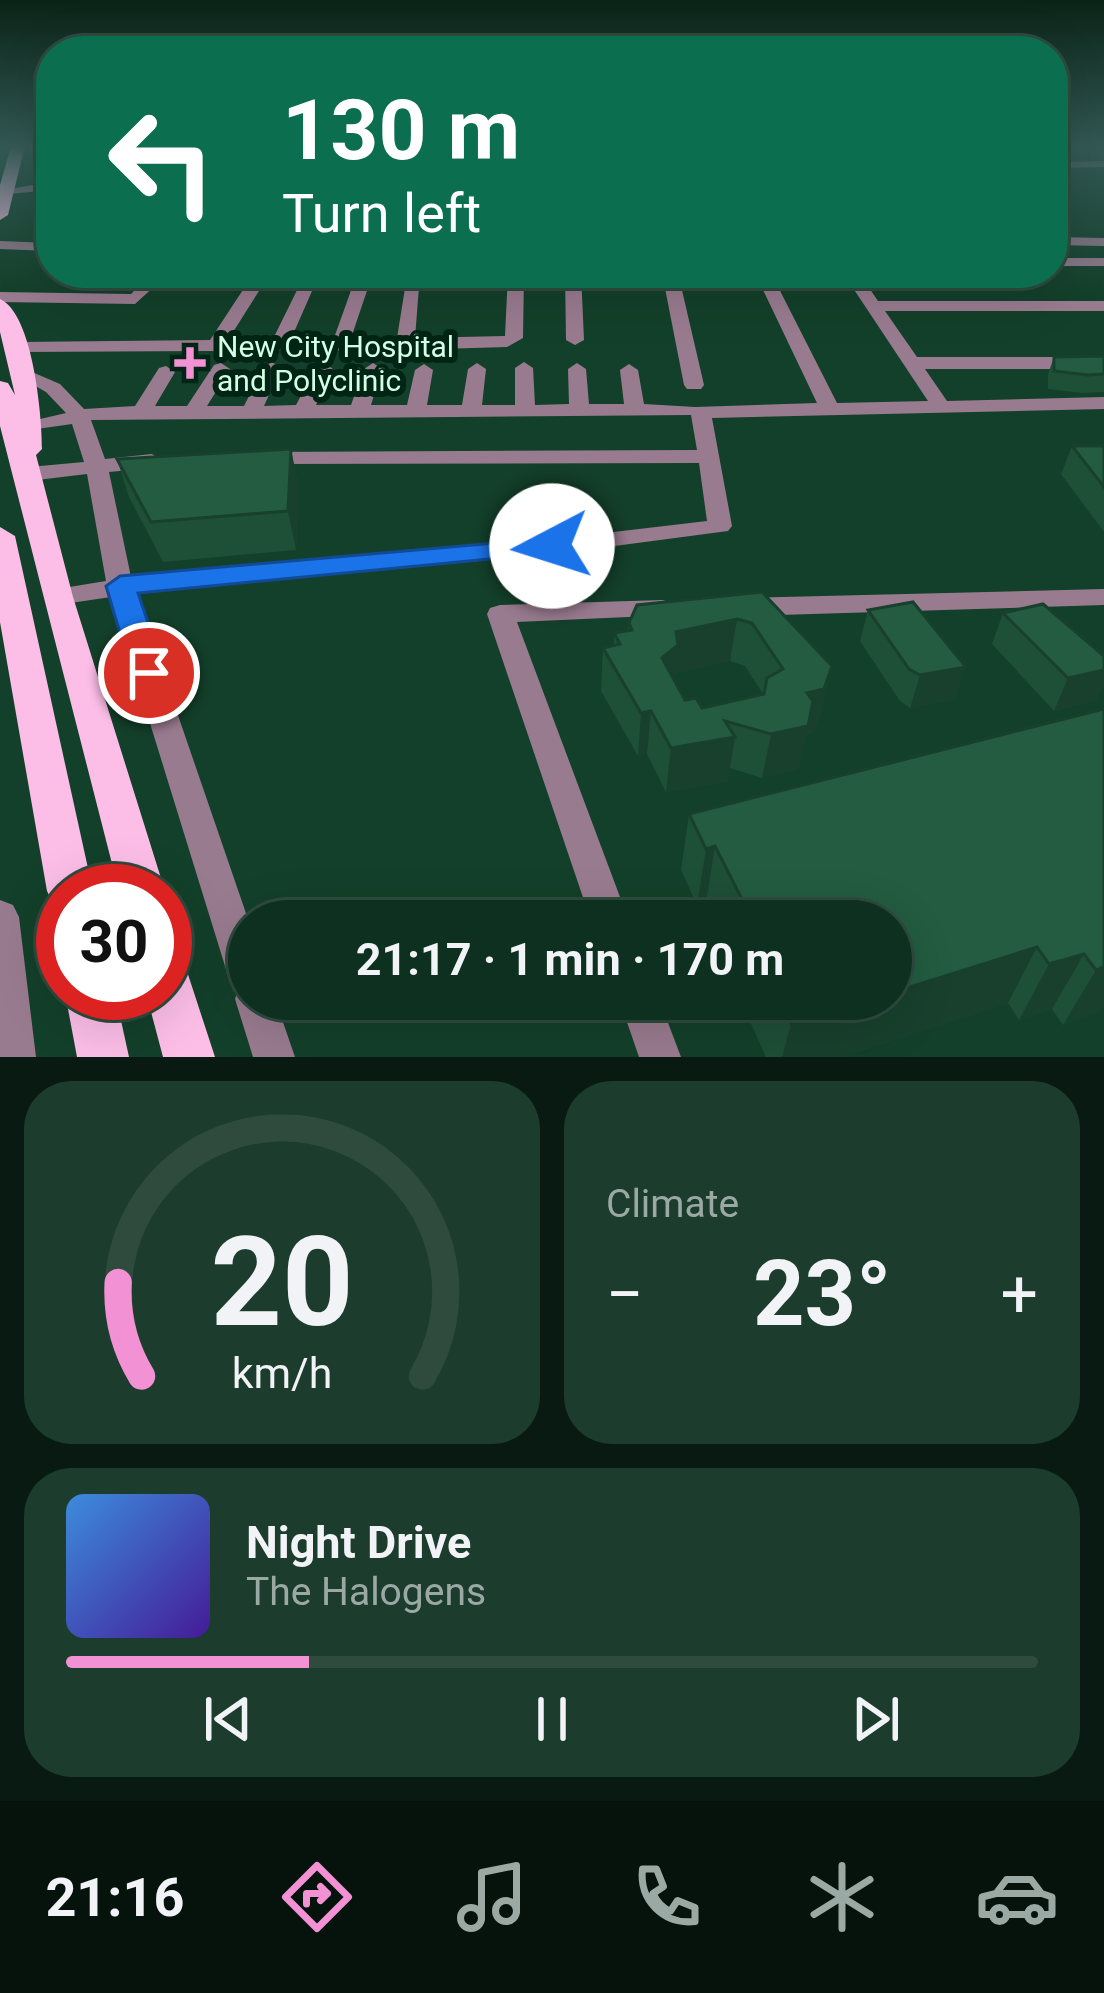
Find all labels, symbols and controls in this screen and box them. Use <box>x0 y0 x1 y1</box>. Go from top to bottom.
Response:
text: 130 m <box>282 81 520 180</box>
icon: left <box>84 84 240 240</box>
text: Turn left <box>282 182 481 245</box>
place label: New City Hospital and Polyclinic <box>217 329 454 398</box>
marker: New City Hospital and Polyclinic <box>174 347 206 379</box>
position arrow <box>489 483 615 609</box>
pin <box>98 622 200 724</box>
icon: arrive <box>116 640 182 706</box>
speed limit sign: 30 <box>36 864 192 1020</box>
text: 21:17 · 1 min · 170 m <box>356 933 784 986</box>
text: Climate <box>606 1181 739 1227</box>
text: 20 <box>210 1209 354 1355</box>
text: 23° <box>753 1242 891 1347</box>
text: − <box>606 1256 644 1333</box>
text: + <box>1001 1256 1038 1333</box>
text: km/h <box>232 1347 332 1397</box>
text: Night Drive <box>246 1516 471 1569</box>
text: The Halogens <box>246 1569 486 1615</box>
icon: previous <box>195 1686 261 1752</box>
icon: pause <box>519 1686 585 1752</box>
icon: next <box>843 1686 909 1752</box>
icon: directions <box>275 1855 359 1939</box>
icon: music <box>450 1855 534 1939</box>
icon: phone <box>625 1855 709 1939</box>
icon: climate <box>800 1855 884 1939</box>
icon: car <box>975 1855 1059 1939</box>
text: 21:16 <box>45 1866 185 1929</box>

